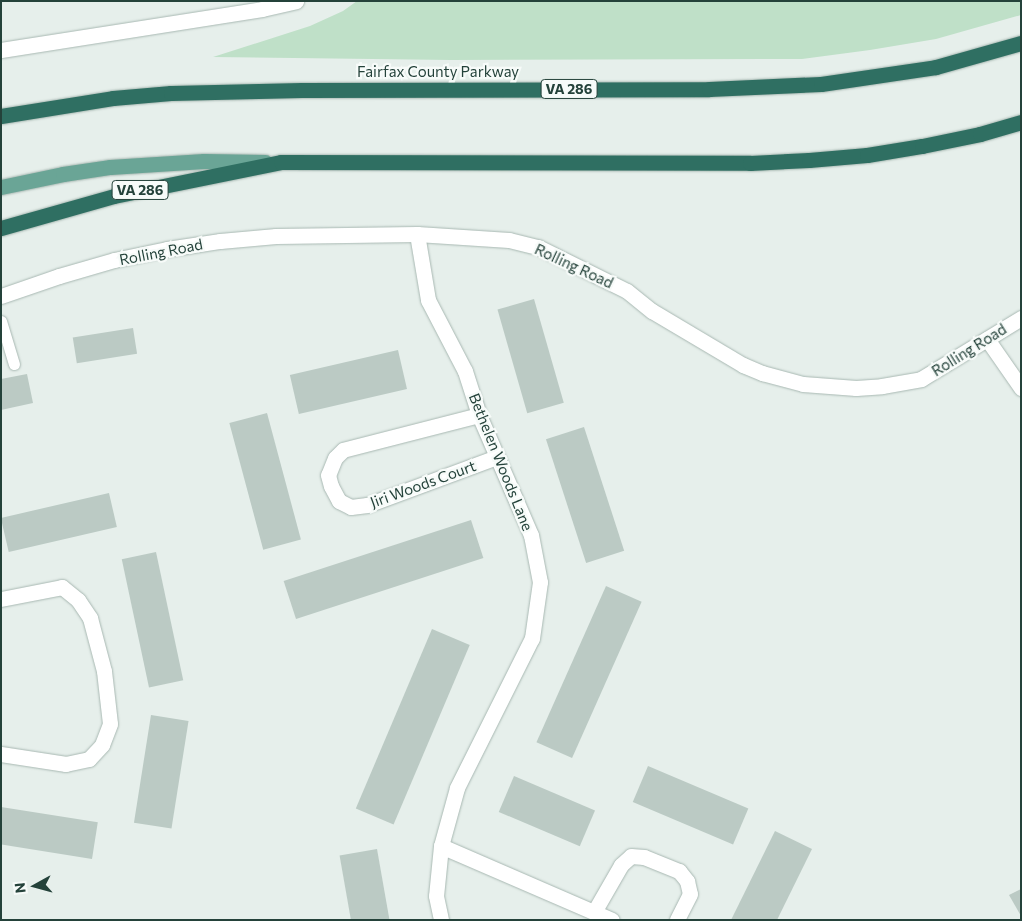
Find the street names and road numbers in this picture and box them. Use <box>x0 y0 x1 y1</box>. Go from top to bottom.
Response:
street label: Fairfax County Parkway <box>357 63 519 81</box>
road number: VA 286 <box>540 78 598 100</box>
road number: VA 286 <box>111 178 169 202</box>
street label: Rolling Road <box>118 235 204 269</box>
street label: Rolling Road <box>532 240 616 292</box>
street label: Rolling Road <box>928 320 1010 380</box>
street label: Bethelen Woods Lane <box>465 391 537 533</box>
street label: Jiri Woods Court <box>368 457 478 511</box>

